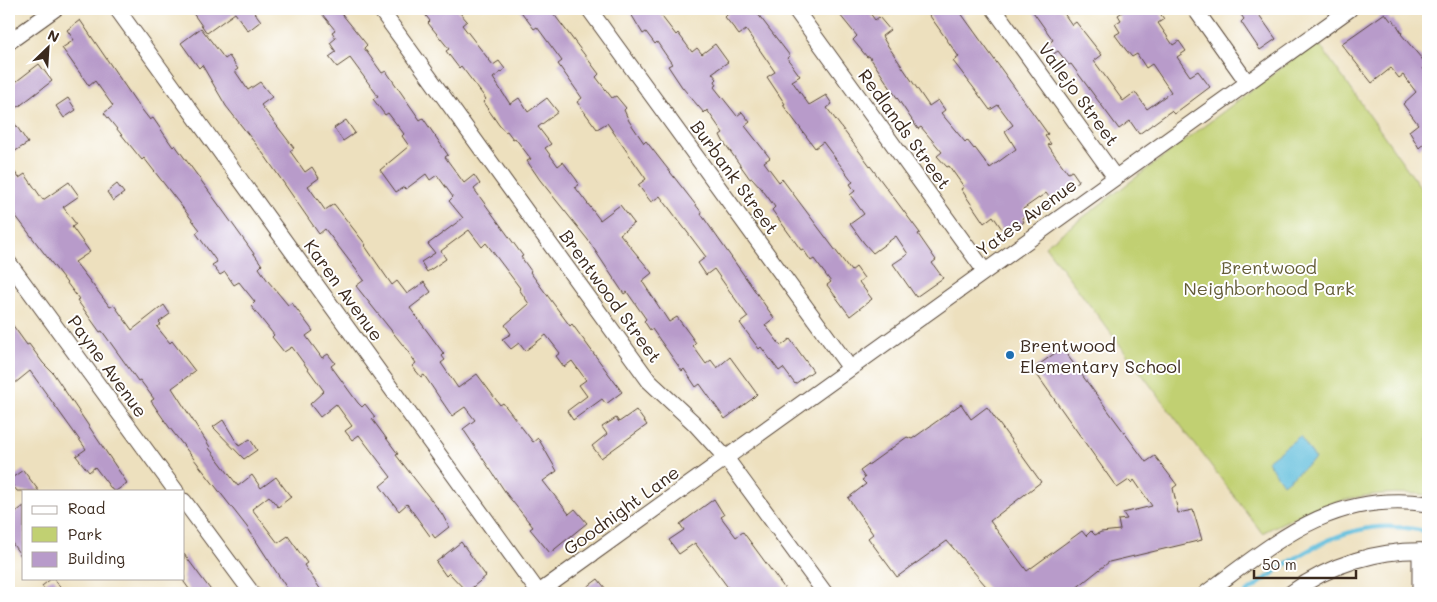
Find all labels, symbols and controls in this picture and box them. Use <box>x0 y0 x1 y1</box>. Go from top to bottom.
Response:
north arrow <box>22 22 72 72</box>
text: N <box>45 25 63 47</box>
street label: Vallejo Street <box>1033 37 1125 151</box>
street label: Redlands Street <box>853 64 957 194</box>
street label: Burbank Street <box>686 115 784 239</box>
street label: Yates Avenue <box>971 172 1081 262</box>
street label: Brentwood Street <box>555 225 667 367</box>
street label: Karen Avenue <box>299 234 389 346</box>
park label: Brentwood Neighborhood Park <box>1183 255 1355 300</box>
street label: Payne Avenue <box>63 310 153 422</box>
place label: Brentwood Elementary School <box>1020 333 1182 378</box>
marker: Brentwood Elementary School <box>1004 349 1016 361</box>
street label: Goodnight Lane <box>558 460 684 560</box>
legend <box>22 490 185 580</box>
text: Road <box>68 498 105 518</box>
text: Park <box>68 524 102 544</box>
scale bar <box>1254 547 1357 579</box>
text: Building <box>68 548 125 568</box>
text: 50 m <box>1262 554 1297 574</box>

